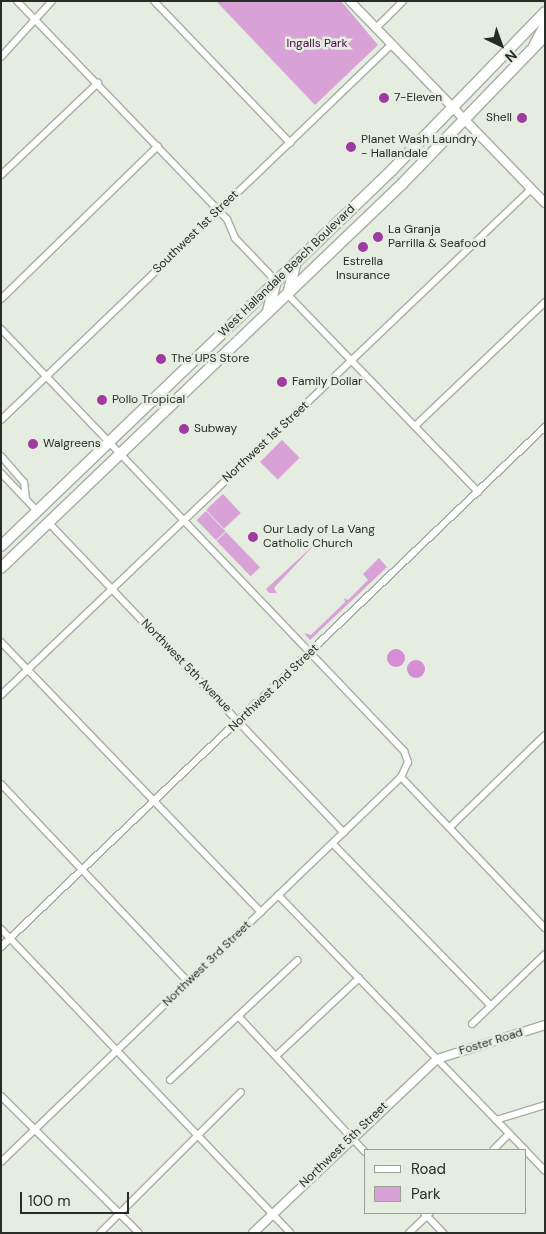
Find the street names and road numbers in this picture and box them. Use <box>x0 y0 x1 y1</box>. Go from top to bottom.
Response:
street label: Southwest 1st Street <box>150 187 242 277</box>
street label: West Hallandale Beach Boulevard <box>216 202 358 340</box>
street label: Northwest 1st Street <box>220 398 312 486</box>
street label: Northwest 5th Avenue <box>138 616 234 716</box>
street label: Northwest 2nd Street <box>226 641 322 735</box>
street label: Northwest 3rd Street <box>160 918 254 1010</box>
street label: Foster Road <box>457 1025 525 1059</box>
street label: Northwest 5th Street <box>297 1099 391 1191</box>

